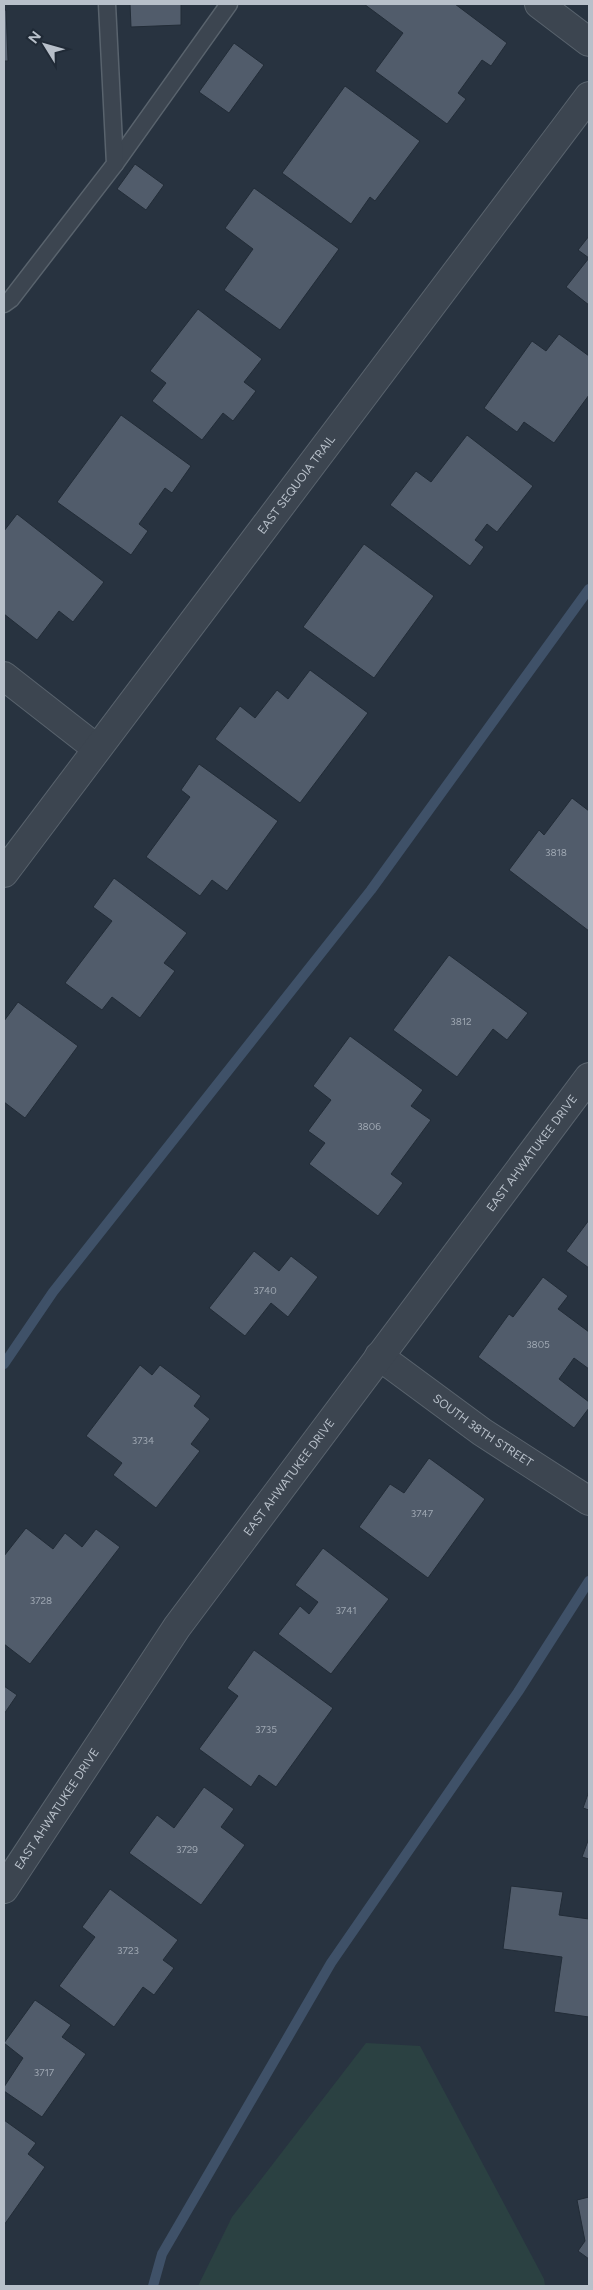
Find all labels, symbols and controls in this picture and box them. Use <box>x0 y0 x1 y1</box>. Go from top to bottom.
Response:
north arrow <box>20 20 70 70</box>
text: N <box>25 28 45 47</box>
street label: EAST SEQUOIA TRAIL <box>255 432 338 537</box>
house number: 3818 <box>545 846 567 859</box>
house number: 3812 <box>450 1015 472 1028</box>
street label: EAST AHWATUKEE DRIVE <box>484 1092 580 1214</box>
house number: 3806 <box>357 1120 381 1133</box>
house number: 3740 <box>253 1284 277 1297</box>
house number: 3805 <box>526 1338 550 1351</box>
street label: SOUTH 38TH STREET <box>430 1391 536 1470</box>
street label: EAST AHWATUKEE DRIVE <box>241 1416 337 1539</box>
house number: 3734 <box>132 1434 154 1447</box>
house number: 3747 <box>411 1507 434 1520</box>
house number: 3728 <box>30 1594 52 1607</box>
house number: 3741 <box>335 1604 357 1617</box>
house number: 3735 <box>255 1723 277 1736</box>
street label: EAST AHWATUKEE DRIVE <box>12 1746 102 1872</box>
house number: 3729 <box>176 1843 198 1856</box>
house number: 3723 <box>117 1944 139 1957</box>
house number: 3717 <box>34 2066 55 2079</box>

